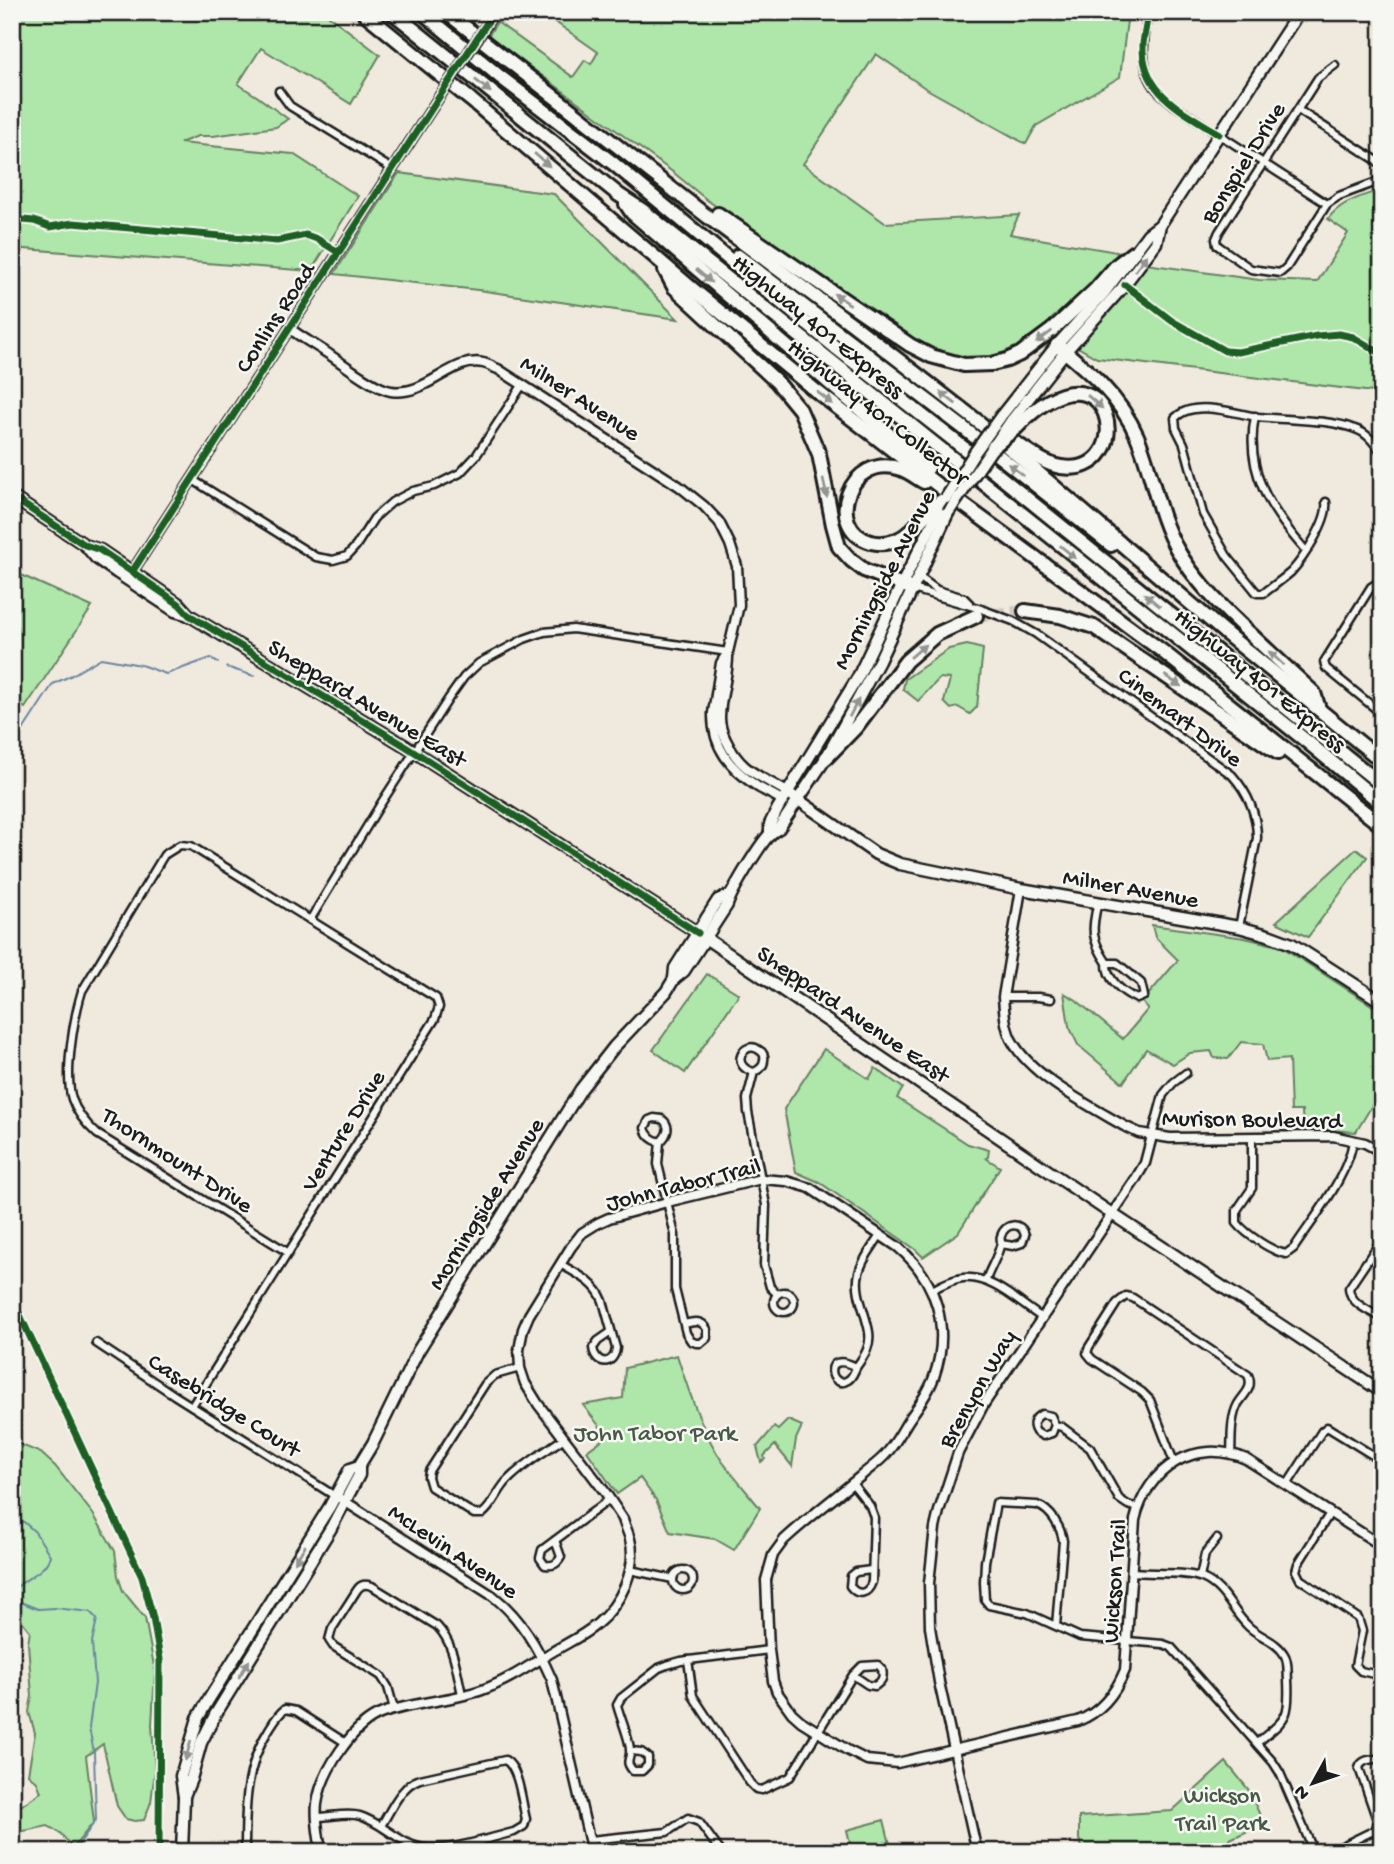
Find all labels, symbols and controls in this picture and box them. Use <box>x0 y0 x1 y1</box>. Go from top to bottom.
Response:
one-way arrow <box>474 78 492 92</box>
street label: Bonspiel Drive <box>1196 97 1294 231</box>
one-way arrow <box>533 152 551 168</box>
street label: Highway 401 Express <box>725 249 910 407</box>
one-way arrow <box>1134 254 1148 272</box>
street label: Conlins Road <box>231 257 324 380</box>
one-way arrow <box>695 268 713 284</box>
one-way arrow <box>833 292 851 306</box>
one-way arrow <box>1035 329 1053 344</box>
street label: Highway 401 Collector <box>780 334 975 495</box>
street label: Milner Avenue <box>514 350 645 450</box>
one-way arrow <box>816 390 834 404</box>
one-way arrow <box>939 392 957 406</box>
one-way arrow <box>1086 395 1104 410</box>
one-way arrow <box>1008 463 1026 478</box>
one-way arrow <box>820 477 831 499</box>
street label: Morningside Avenue <box>828 485 944 675</box>
one-way arrow <box>1058 544 1076 559</box>
one-way arrow <box>1143 592 1161 607</box>
street label: Highway 401 Express <box>1167 603 1352 761</box>
street label: Sheppard Avenue East <box>262 634 473 777</box>
one-way arrow <box>909 643 927 659</box>
one-way arrow <box>1268 651 1285 667</box>
street label: Cinemart Drive <box>1111 662 1247 775</box>
one-way arrow <box>1163 674 1183 687</box>
one-way arrow <box>847 697 859 717</box>
street label: Milner Avenue <box>1060 864 1201 917</box>
street label: Sheppard Avenue East <box>750 941 956 1092</box>
street label: Venture Drive <box>296 1066 394 1199</box>
street label: Thornmount Drive <box>93 1101 258 1222</box>
street label: Murison Boulevard <box>1162 1105 1344 1138</box>
street label: Morningside Avenue <box>423 1113 553 1296</box>
street label: John Tabor Trail <box>603 1153 764 1220</box>
street label: Brenyon Way <box>933 1325 1025 1455</box>
street label: Casebridge Court <box>141 1348 307 1467</box>
park label: John Tabor Park <box>574 1421 739 1450</box>
street label: McLevin Avenue <box>381 1499 523 1607</box>
street label: Wickson Trail <box>1098 1518 1135 1644</box>
one-way arrow <box>293 1544 306 1564</box>
one-way arrow <box>237 1660 250 1679</box>
one-way arrow <box>182 1741 192 1762</box>
north arrow <box>1278 1748 1348 1818</box>
text: N <box>1290 1780 1315 1804</box>
park label: Wickson Trail Park <box>1174 1783 1271 1840</box>

